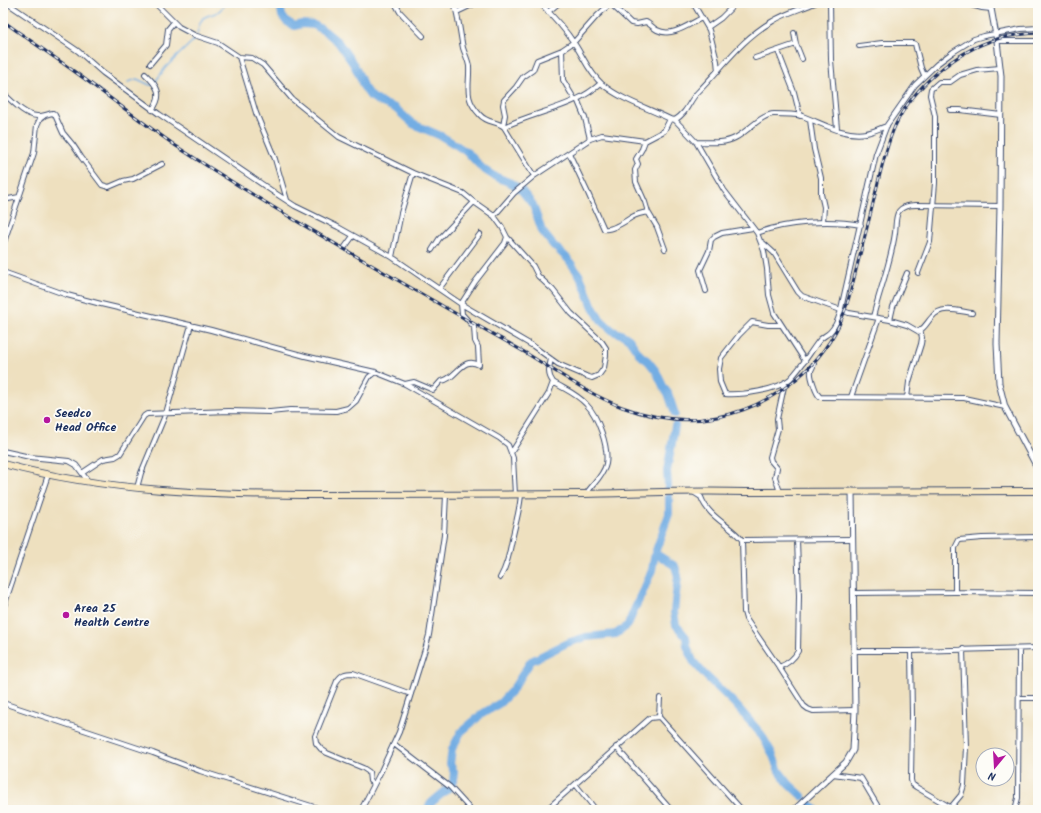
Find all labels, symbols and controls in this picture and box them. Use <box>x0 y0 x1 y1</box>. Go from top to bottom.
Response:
place label: Seedco Head Office <box>55 404 117 437</box>
marker: Seedco Head Office <box>42 415 52 425</box>
place label: Area 25 Health Centre <box>74 599 149 632</box>
marker: Area 25 Health Centre <box>61 610 71 620</box>
north arrow <box>975 747 1015 787</box>
text: N <box>986 766 998 785</box>

